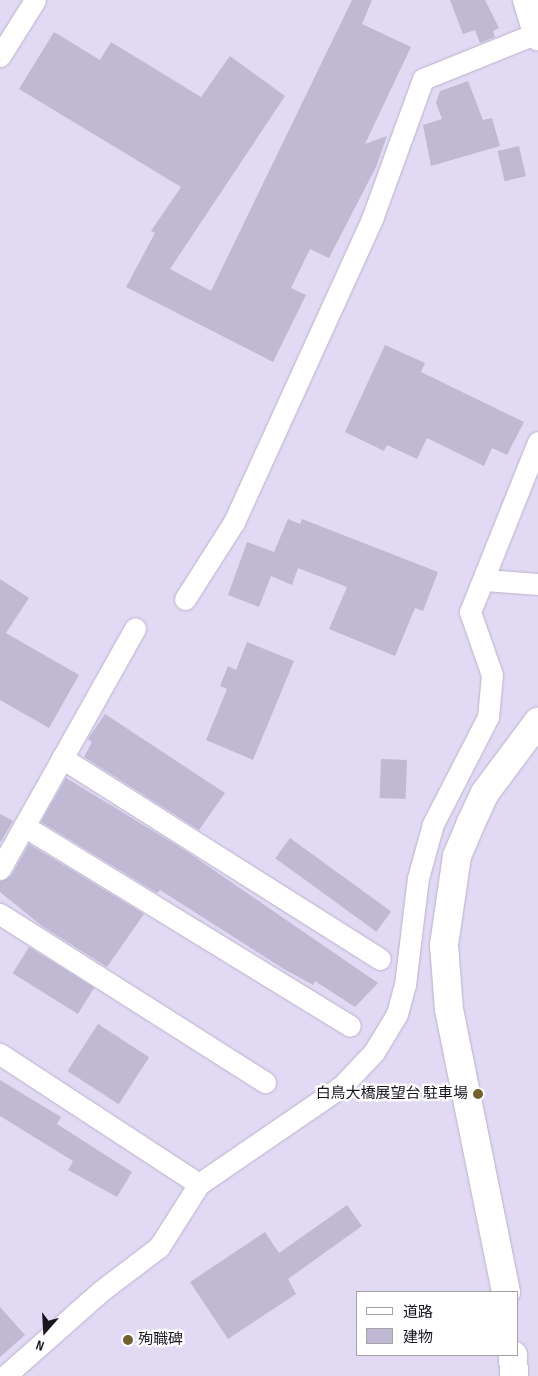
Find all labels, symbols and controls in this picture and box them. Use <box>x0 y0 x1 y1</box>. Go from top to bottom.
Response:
place label: 白鳥大橋展望台 駐車場 <box>316 1085 468 1103</box>
marker: 白鳥大橋展望台 駐車場 <box>472 1088 484 1100</box>
legend <box>356 1291 518 1356</box>
text: 道路 <box>403 1303 433 1322</box>
north arrow <box>20 1306 70 1356</box>
text: 建物 <box>403 1328 433 1347</box>
place label: 殉職碑 <box>138 1331 183 1349</box>
marker: 殉職碑 <box>122 1334 134 1346</box>
text: N <box>34 1336 46 1355</box>

